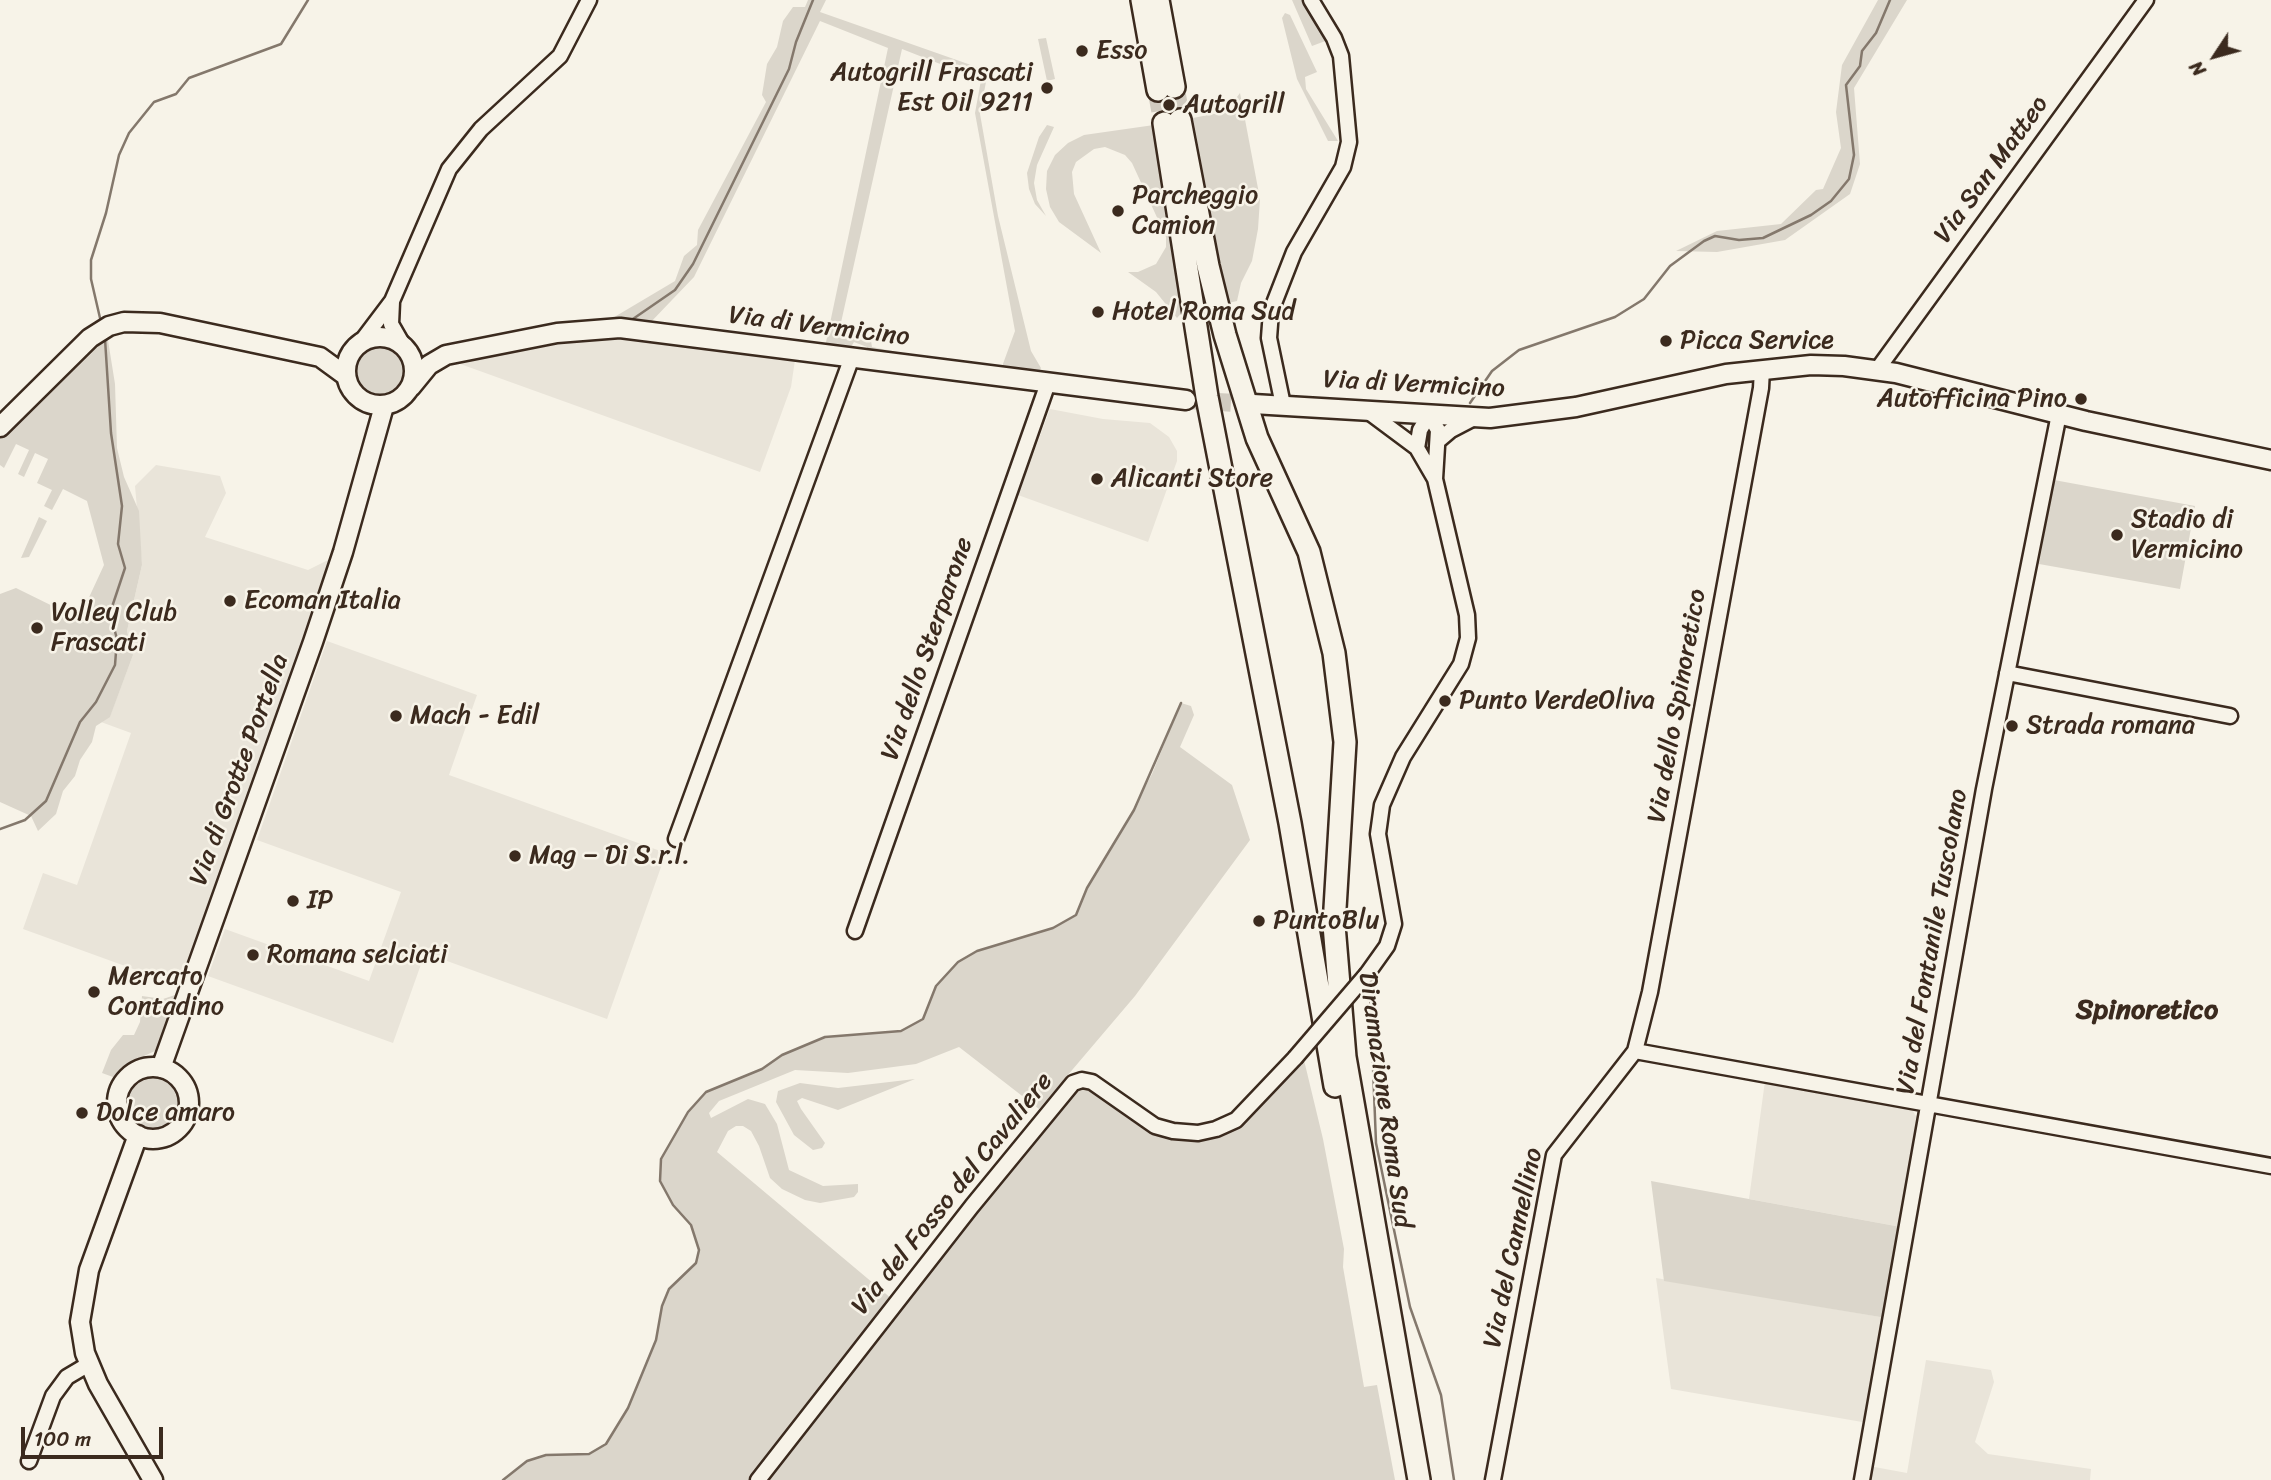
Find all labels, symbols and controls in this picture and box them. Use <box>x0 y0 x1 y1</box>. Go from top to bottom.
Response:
north arrow <box>2180 21 2250 91</box>
place label: Esso <box>1096 35 1148 67</box>
marker: Esso <box>1074 43 1090 59</box>
text: N <box>2180 54 2215 84</box>
place label: Autogrill Frascati Est Oil 9211 <box>830 57 1033 119</box>
marker: Autogrill Frascati Est Oil 9211 <box>1039 80 1055 96</box>
place label: Autogrill <box>1183 89 1284 121</box>
street label: Via San Matteo <box>1928 90 2056 250</box>
marker: Autogrill <box>1161 97 1177 113</box>
place label: Parcheggio Camion <box>1132 180 1258 242</box>
marker: Parcheggio Camion <box>1110 203 1126 219</box>
place label: Hotel Roma Sud <box>1112 296 1295 328</box>
street label: Via di Vermicino <box>727 300 911 354</box>
marker: Hotel Roma Sud <box>1090 304 1106 320</box>
place label: Picca Service <box>1680 325 1834 357</box>
marker: Picca Service <box>1658 333 1674 349</box>
street label: Via di Vermicino <box>1322 365 1506 405</box>
place label: Autofficina Pino <box>1877 383 2067 415</box>
marker: Autofficina Pino <box>2073 391 2089 407</box>
place label: Alicanti Store <box>1111 463 1273 495</box>
marker: Alicanti Store <box>1089 471 1105 487</box>
place label: Stadio di Vermicino <box>2131 504 2243 566</box>
marker: Stadio di Vermicino <box>2109 527 2125 543</box>
street label: Via dello Sterparone <box>875 533 981 765</box>
place label: Ecoman Italia <box>244 585 401 617</box>
street label: Via dello Spinoretico <box>1642 587 1714 825</box>
marker: Ecoman Italia <box>222 593 238 609</box>
place label: Volley Club Frascati <box>51 597 177 658</box>
marker: Volley Club Frascati <box>29 620 45 636</box>
street label: Via di Grotte Portella <box>184 650 296 890</box>
place label: Punto VerdeOliva <box>1459 685 1655 717</box>
marker: Punto VerdeOliva <box>1437 693 1453 709</box>
place label: Mach - Edil <box>410 700 539 732</box>
marker: Mach - Edil <box>388 708 404 724</box>
place label: Strada romana <box>2026 710 2195 742</box>
marker: Strada romana <box>2004 718 2020 734</box>
street label: Via del Fontanile Tuscolano <box>1891 787 1975 1097</box>
place label: Mag – Di S.r.l. <box>529 840 690 872</box>
marker: Mag – Di S.r.l. <box>507 848 523 864</box>
place label: IP <box>307 885 333 917</box>
marker: IP <box>285 893 301 909</box>
place label: PuntoBlu <box>1273 905 1379 937</box>
marker: PuntoBlu <box>1251 913 1267 929</box>
place label: Romana selciati <box>267 939 447 971</box>
marker: Romana selciati <box>245 947 261 963</box>
place label: Mercato Contadino <box>108 961 224 1023</box>
street label: Diramazione Roma Sud <box>1351 970 1417 1230</box>
marker: Mercato Contadino <box>86 984 102 1000</box>
district label: Spinoretico <box>2076 994 2218 1028</box>
street label: Via del Fosso del Cavaliere <box>846 1067 1060 1321</box>
place label: Dolce amaro <box>96 1097 235 1129</box>
marker: Dolce amaro <box>74 1105 90 1121</box>
street label: Via del Cannellino <box>1478 1145 1550 1351</box>
scale bar <box>24 1414 166 1458</box>
text: 100 m <box>34 1420 91 1458</box>

